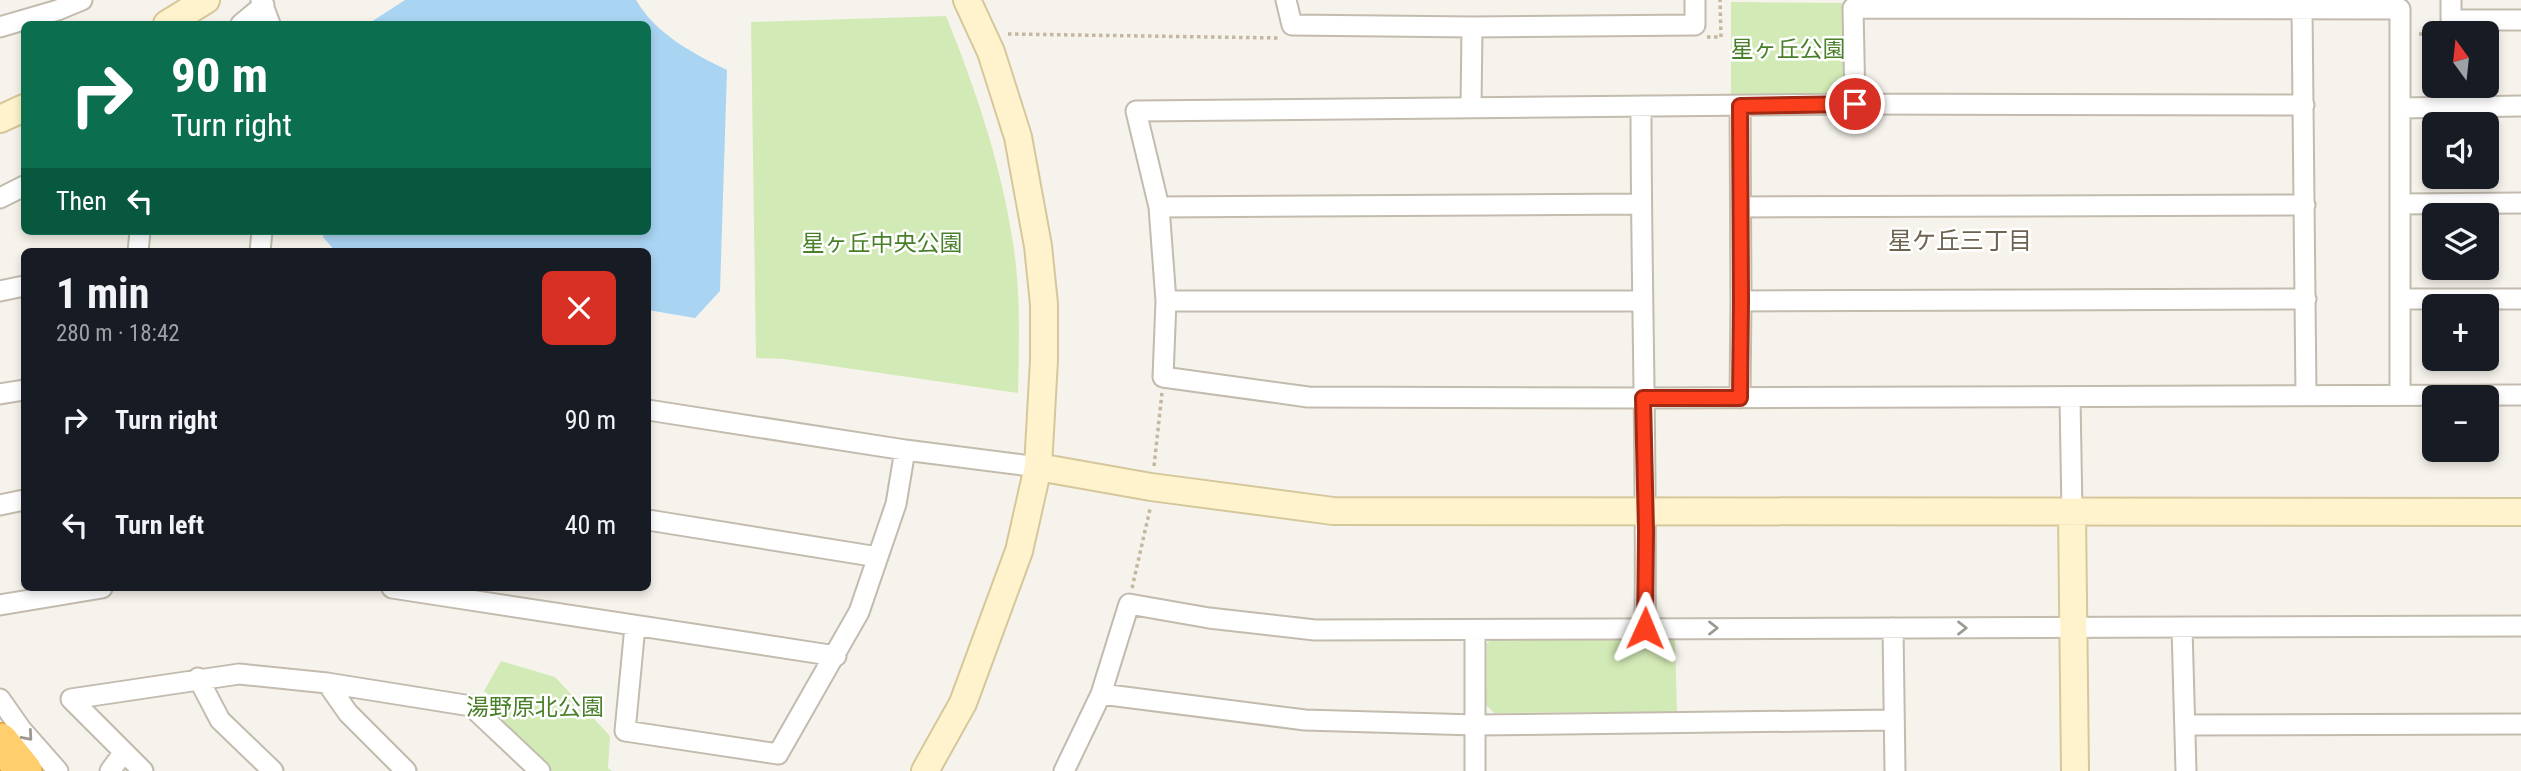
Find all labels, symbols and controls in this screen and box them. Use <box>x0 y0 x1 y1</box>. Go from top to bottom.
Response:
north arrow <box>2422 21 2499 98</box>
map controls <box>2422 21 2499 462</box>
park label: 星ヶ丘公園 <box>1731 36 1846 63</box>
text: 90 m <box>171 47 268 104</box>
icon: right <box>56 49 147 140</box>
pin <box>1825 74 1885 134</box>
icon: arrive <box>1836 85 1874 123</box>
text: Turn right <box>171 106 292 144</box>
button: sound <box>2422 112 2499 189</box>
icon: left <box>121 182 159 220</box>
text: Then <box>56 186 107 216</box>
button: layers <box>2422 203 2499 280</box>
district label: 星ケ丘三丁目 <box>1888 227 2032 255</box>
park label: 星ヶ丘中央公園 <box>802 230 963 257</box>
text: 1 min <box>56 269 149 318</box>
button: close <box>542 271 616 345</box>
button: + <box>2422 294 2499 371</box>
text: 280 m · 18:42 <box>56 320 180 347</box>
button: − <box>2422 385 2499 462</box>
icon: right <box>56 401 94 439</box>
text: Turn right <box>115 405 217 435</box>
text: 90 m <box>565 405 616 435</box>
icon: left <box>56 506 94 544</box>
text: Turn left <box>115 510 204 540</box>
text: 40 m <box>565 510 616 540</box>
position arrow <box>1608 591 1682 665</box>
one-way arrow <box>1709 620 1719 636</box>
one-way arrow <box>1957 620 1967 636</box>
park label: 湯野原北公園 <box>466 694 604 721</box>
one-way arrow <box>20 728 32 741</box>

